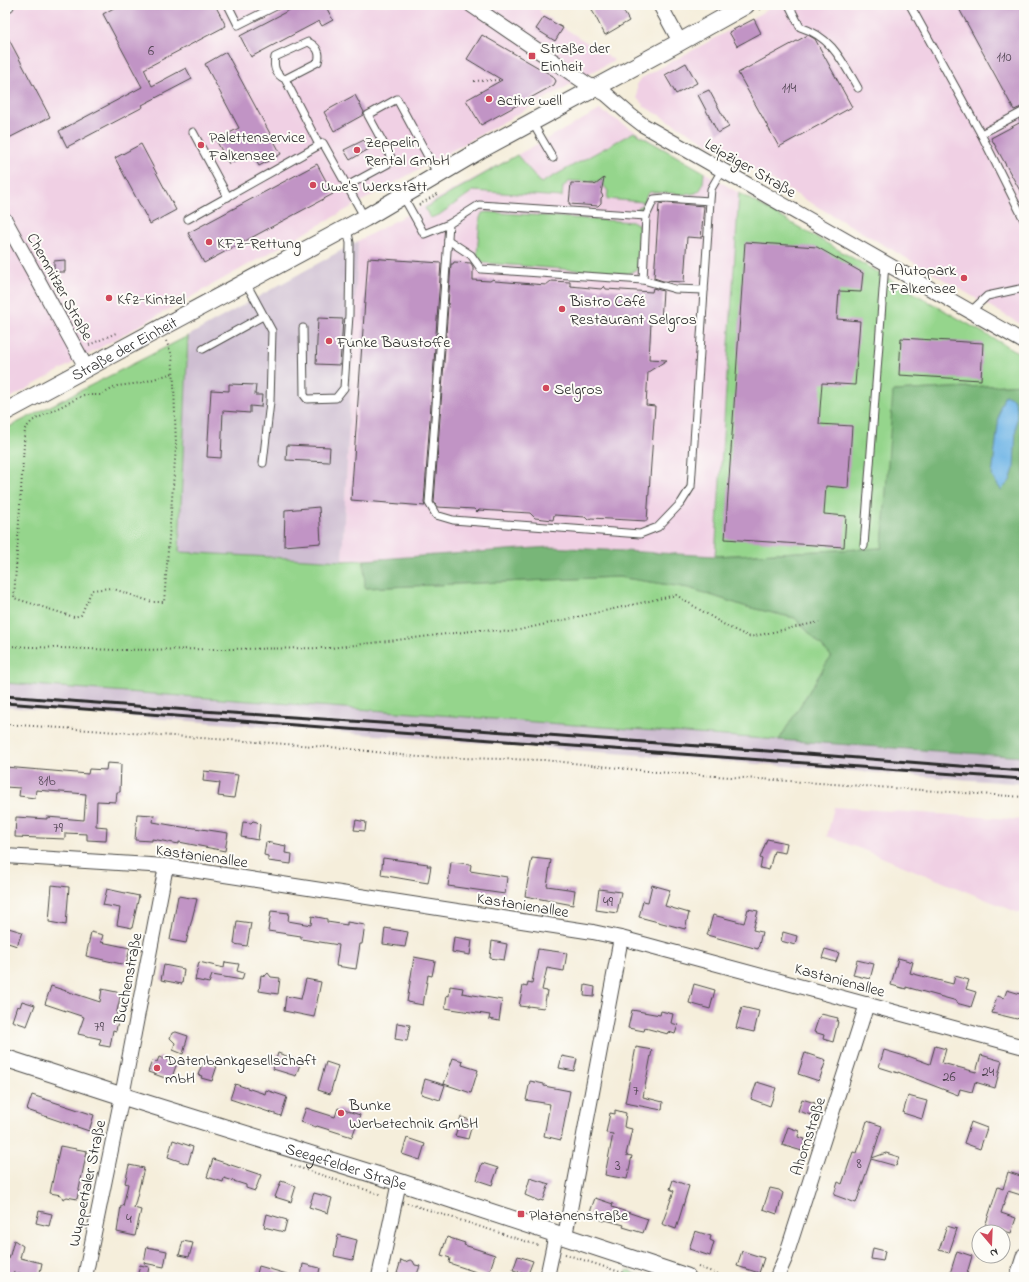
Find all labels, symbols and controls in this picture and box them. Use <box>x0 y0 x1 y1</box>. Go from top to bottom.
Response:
place label: Straße der Einheit <box>540 37 610 79</box>
house number: 6 <box>148 41 154 62</box>
house number: 110 <box>997 47 1011 68</box>
marker: Straße der Einheit <box>527 51 537 61</box>
house number: 114 <box>782 78 797 99</box>
place label: active well <box>497 89 562 113</box>
marker: active well <box>484 94 494 104</box>
place label: Palettenservice Falkensee <box>208 126 306 168</box>
place label: Zeppelin Rental GmbH <box>365 131 450 173</box>
street label: Leipziger Straße <box>700 133 801 205</box>
marker: Palettenservice Falkensee <box>196 140 206 150</box>
marker: Zeppelin Rental GmbH <box>352 145 362 155</box>
place label: Uwe's Werkstatt <box>321 175 428 199</box>
marker: Uwe's Werkstatt <box>308 180 318 190</box>
street label: Chemnitzer Straße <box>20 229 99 346</box>
place label: KFZ-Rettung <box>217 232 301 256</box>
marker: KFZ-Rettung <box>204 237 214 247</box>
place label: Autopark Falkensee <box>889 259 957 301</box>
marker: Autopark Falkensee <box>959 273 969 283</box>
place label: Kfz-Kintzel <box>117 288 186 312</box>
place label: Bistro Café Restaurant Selgros <box>569 290 697 332</box>
marker: Kfz-Kintzel <box>104 293 114 303</box>
marker: Bistro Café Restaurant Selgros <box>557 304 567 314</box>
street label: Straße der Einheit <box>67 311 183 388</box>
place label: Funke Baustoffe <box>336 331 451 355</box>
marker: Funke Baustoffe <box>324 336 334 346</box>
place label: Selgros <box>554 378 603 402</box>
marker: Selgros <box>541 383 551 393</box>
house number: 81b <box>38 771 56 792</box>
house number: 79 <box>53 818 64 839</box>
street label: Kastanienallee <box>154 839 250 875</box>
street label: Kastanienallee <box>475 887 571 925</box>
house number: 49 <box>603 892 614 913</box>
street label: Buchenstraße <box>108 930 150 1027</box>
street label: Kastanienallee <box>792 957 888 1005</box>
house number: 79 <box>94 1017 105 1038</box>
place label: Datenbankgesellschaft mbH <box>164 1049 317 1091</box>
house number: 24 <box>982 1062 995 1083</box>
marker: Datenbankgesellschaft mbH <box>152 1063 162 1073</box>
house number: 26 <box>942 1067 956 1088</box>
house number: 7 <box>633 1081 639 1102</box>
street label: Ahornstraße <box>785 1093 833 1179</box>
place label: Bunke Werbetechnik GmbH <box>348 1094 478 1136</box>
marker: Bunke Werbetechnik GmbH <box>336 1108 346 1118</box>
street label: Wuppertaler Straße <box>63 1117 113 1249</box>
street label: Seegefelder Straße <box>282 1137 411 1198</box>
house number: 8 <box>856 1154 862 1175</box>
house number: 3 <box>615 1156 621 1177</box>
place label: Platanenstraße <box>529 1204 629 1228</box>
house number: 4 <box>126 1209 132 1230</box>
marker: Platanenstraße <box>516 1209 526 1219</box>
north arrow <box>971 1224 1011 1264</box>
text: N <box>988 1244 1000 1261</box>

